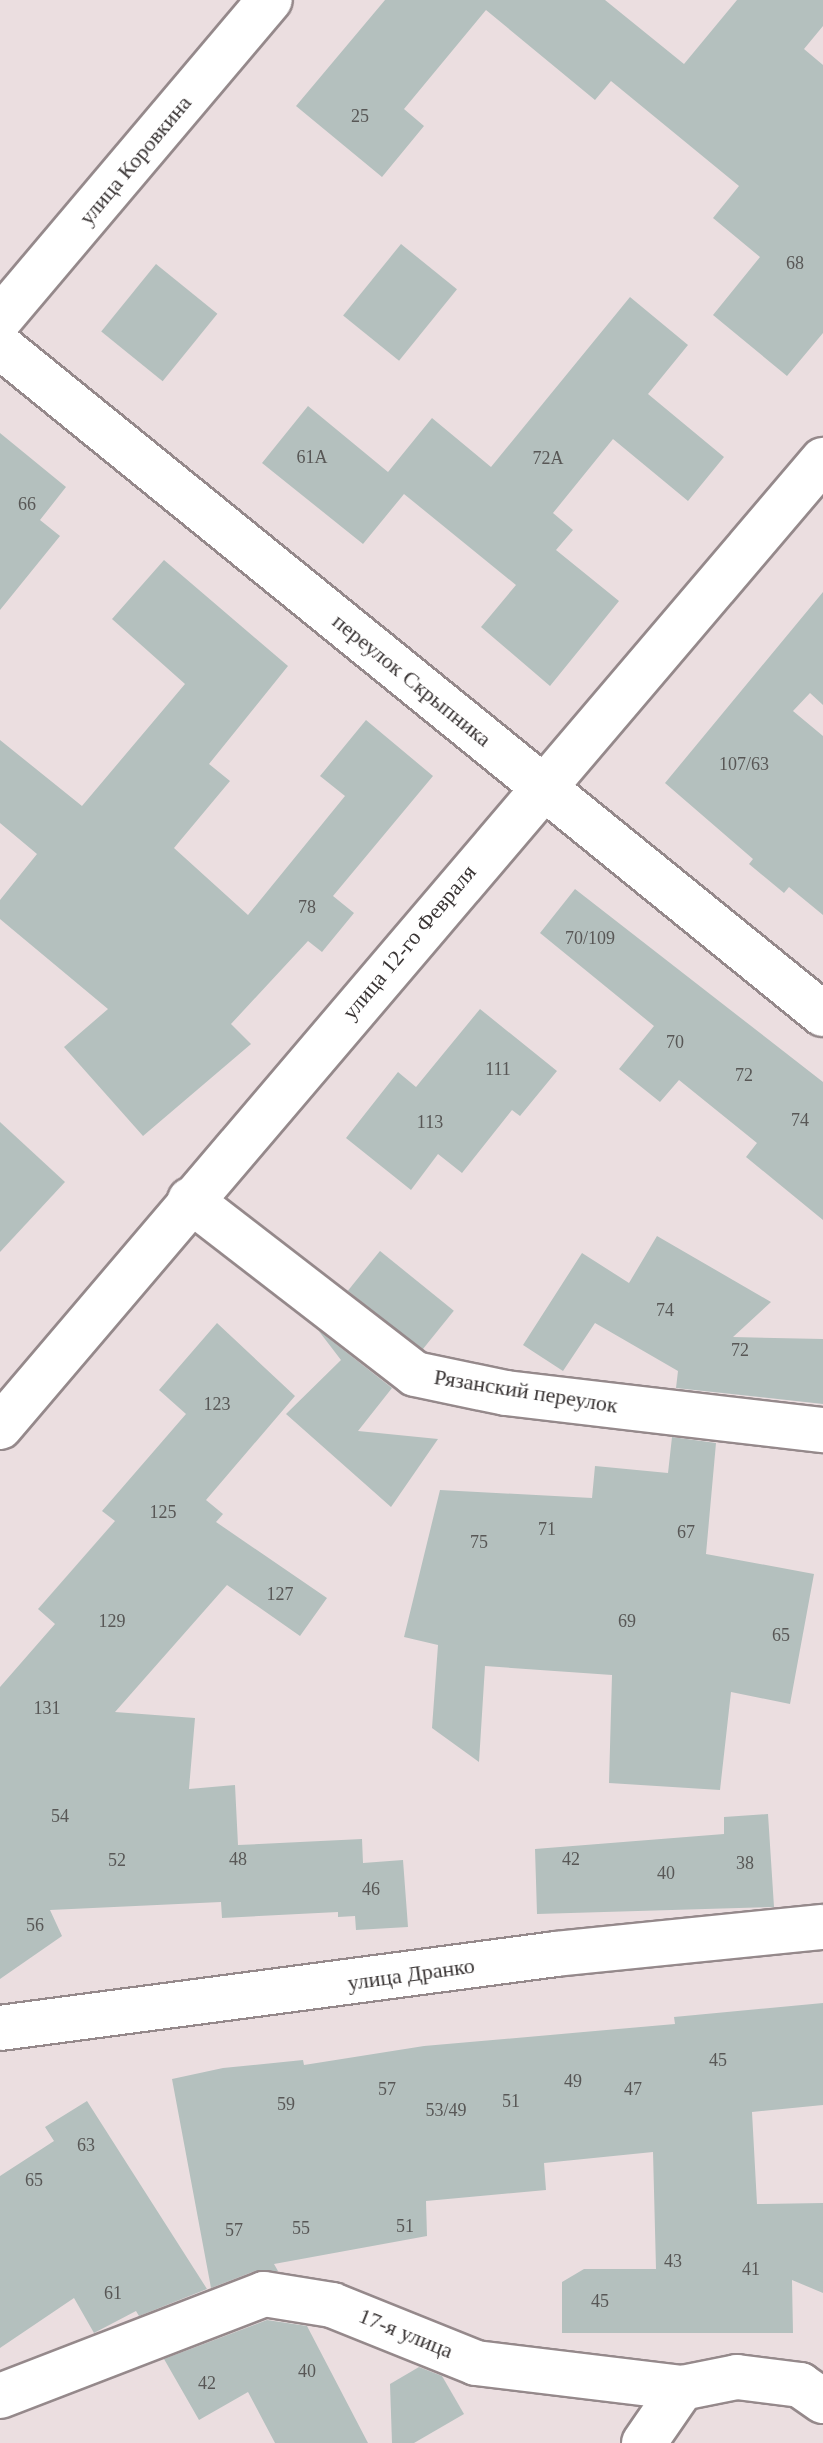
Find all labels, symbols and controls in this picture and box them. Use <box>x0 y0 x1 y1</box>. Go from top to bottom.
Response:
street label: улица Коровкина <box>73 90 197 230</box>
house number: 25 <box>351 105 369 127</box>
house number: 68 <box>786 252 804 274</box>
house number: 61А <box>297 446 327 468</box>
house number: 72А <box>533 447 563 469</box>
house number: 66 <box>18 493 36 515</box>
street label: переулок Скрыпника <box>327 608 497 752</box>
house number: 107/63 <box>719 753 769 775</box>
street label: улица 12-го Февраля <box>337 859 481 1025</box>
house number: 78 <box>298 896 316 918</box>
house number: 70/109 <box>565 927 615 949</box>
house number: 70 <box>666 1031 684 1053</box>
house number: 111 <box>485 1058 511 1080</box>
house number: 72 <box>735 1064 753 1086</box>
house number: 74 <box>791 1109 809 1131</box>
house number: 113 <box>417 1111 443 1133</box>
house number: 74 <box>656 1299 674 1321</box>
house number: 72 <box>731 1339 749 1361</box>
street label: Рязанский переулок <box>432 1363 620 1419</box>
house number: 123 <box>204 1393 230 1415</box>
house number: 125 <box>150 1501 176 1523</box>
house number: 71 <box>538 1518 556 1540</box>
house number: 67 <box>677 1521 695 1543</box>
house number: 75 <box>470 1531 488 1553</box>
house number: 127 <box>266 1583 294 1605</box>
house number: 129 <box>98 1610 126 1632</box>
house number: 69 <box>618 1610 636 1632</box>
house number: 65 <box>772 1624 790 1646</box>
house number: 131 <box>34 1697 60 1719</box>
house number: 54 <box>51 1805 69 1827</box>
house number: 48 <box>229 1848 247 1870</box>
house number: 42 <box>562 1848 580 1870</box>
house number: 52 <box>108 1849 126 1871</box>
house number: 38 <box>736 1852 754 1874</box>
house number: 40 <box>657 1862 675 1884</box>
house number: 46 <box>362 1878 380 1900</box>
house number: 56 <box>26 1914 44 1936</box>
street label: улица Дранко <box>346 1952 476 1996</box>
house number: 45 <box>709 2049 727 2071</box>
house number: 49 <box>564 2070 582 2092</box>
house number: 57 <box>378 2078 396 2100</box>
house number: 47 <box>624 2078 642 2100</box>
house number: 51 <box>502 2090 520 2112</box>
house number: 59 <box>277 2093 295 2115</box>
house number: 53/49 <box>425 2099 467 2121</box>
house number: 63 <box>77 2134 95 2156</box>
house number: 65 <box>25 2169 43 2191</box>
house number: 51 <box>396 2215 414 2237</box>
house number: 55 <box>292 2217 310 2239</box>
house number: 57 <box>225 2219 243 2241</box>
house number: 43 <box>664 2250 682 2272</box>
house number: 41 <box>742 2258 760 2280</box>
house number: 61 <box>104 2282 122 2304</box>
house number: 45 <box>591 2290 609 2312</box>
street label: 17-я улица <box>355 2302 457 2364</box>
house number: 40 <box>298 2360 316 2382</box>
house number: 42 <box>198 2372 216 2394</box>

